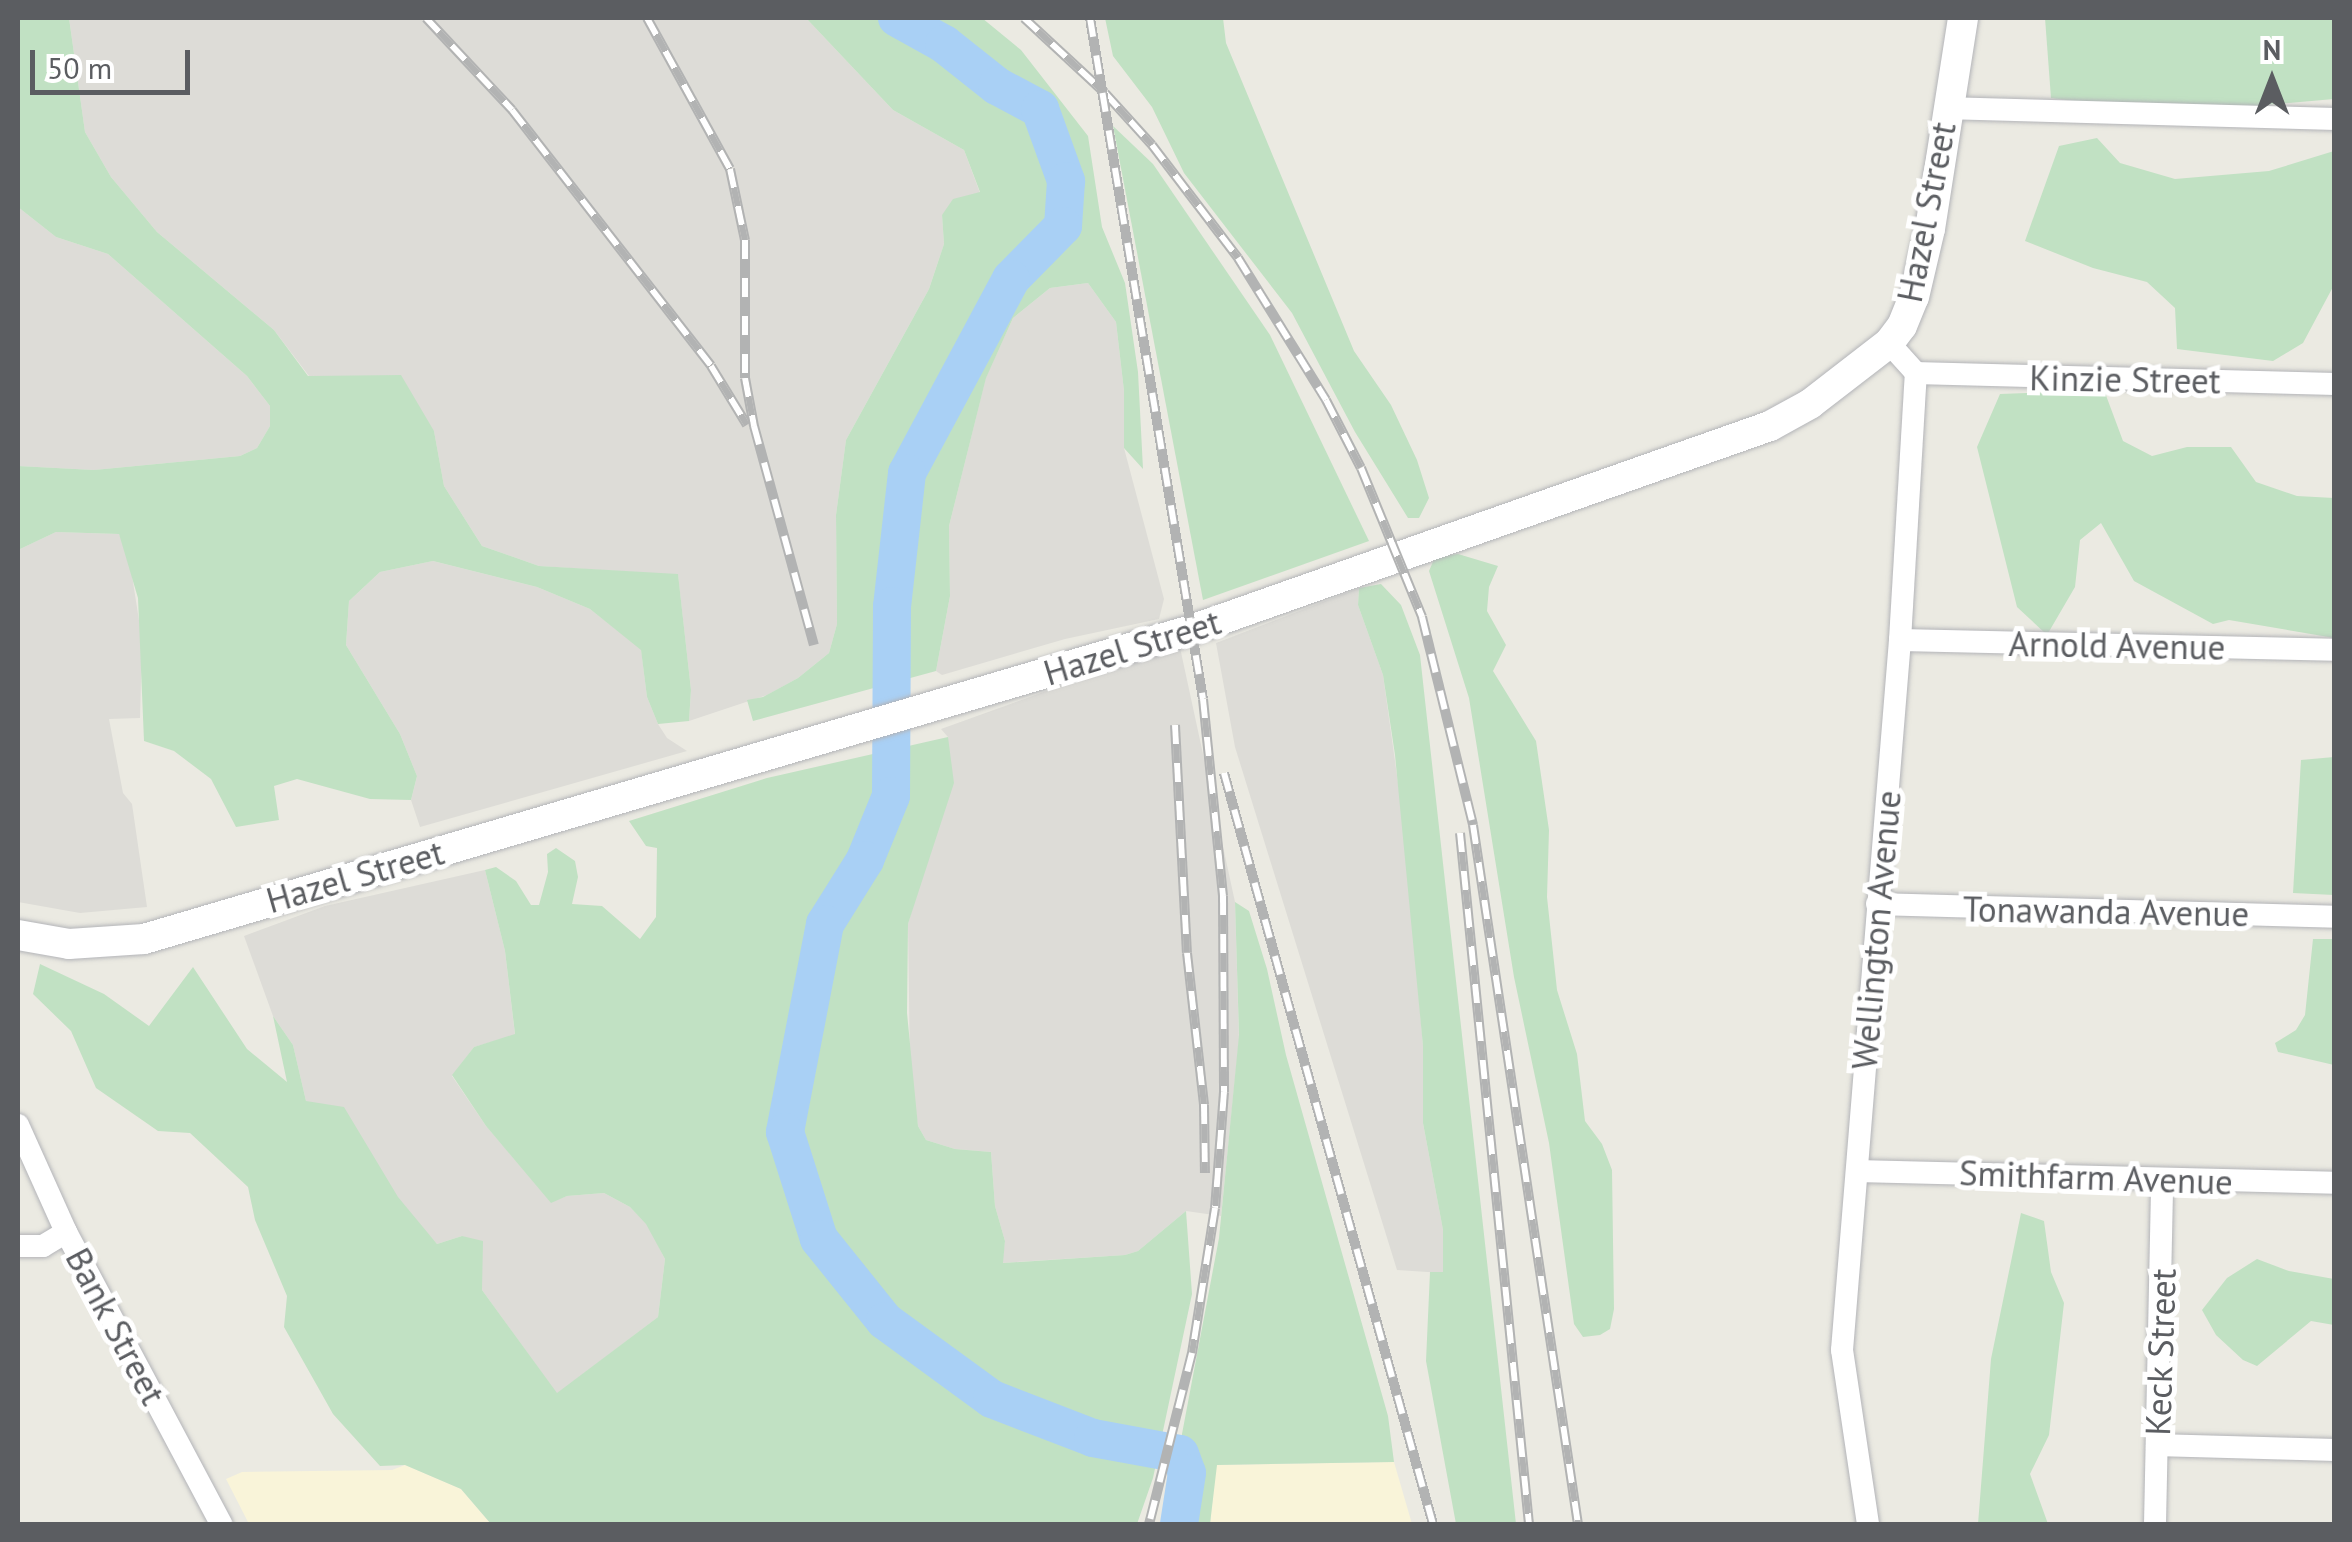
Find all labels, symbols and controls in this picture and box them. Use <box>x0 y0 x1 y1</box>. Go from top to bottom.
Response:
scale bar <box>35 30 195 92</box>
north arrow <box>2222 30 2322 130</box>
text: N <box>2263 31 2281 68</box>
text: 50 m <box>47 48 112 87</box>
street label: Hazel Street <box>1888 118 1964 306</box>
street label: Kinzie Street <box>2029 356 2221 402</box>
street label: Hazel Street <box>1039 600 1225 694</box>
street label: Arnold Avenue <box>2008 622 2226 668</box>
street label: Wellington Avenue <box>1843 788 1909 1072</box>
street label: Hazel Street <box>261 831 449 921</box>
street label: Tonawanda Avenue <box>1962 887 2250 935</box>
street label: Smithfarm Avenue <box>1958 1151 2234 1203</box>
street label: Bank Street <box>57 1240 175 1412</box>
street label: Keck Street <box>2136 1267 2184 1437</box>

